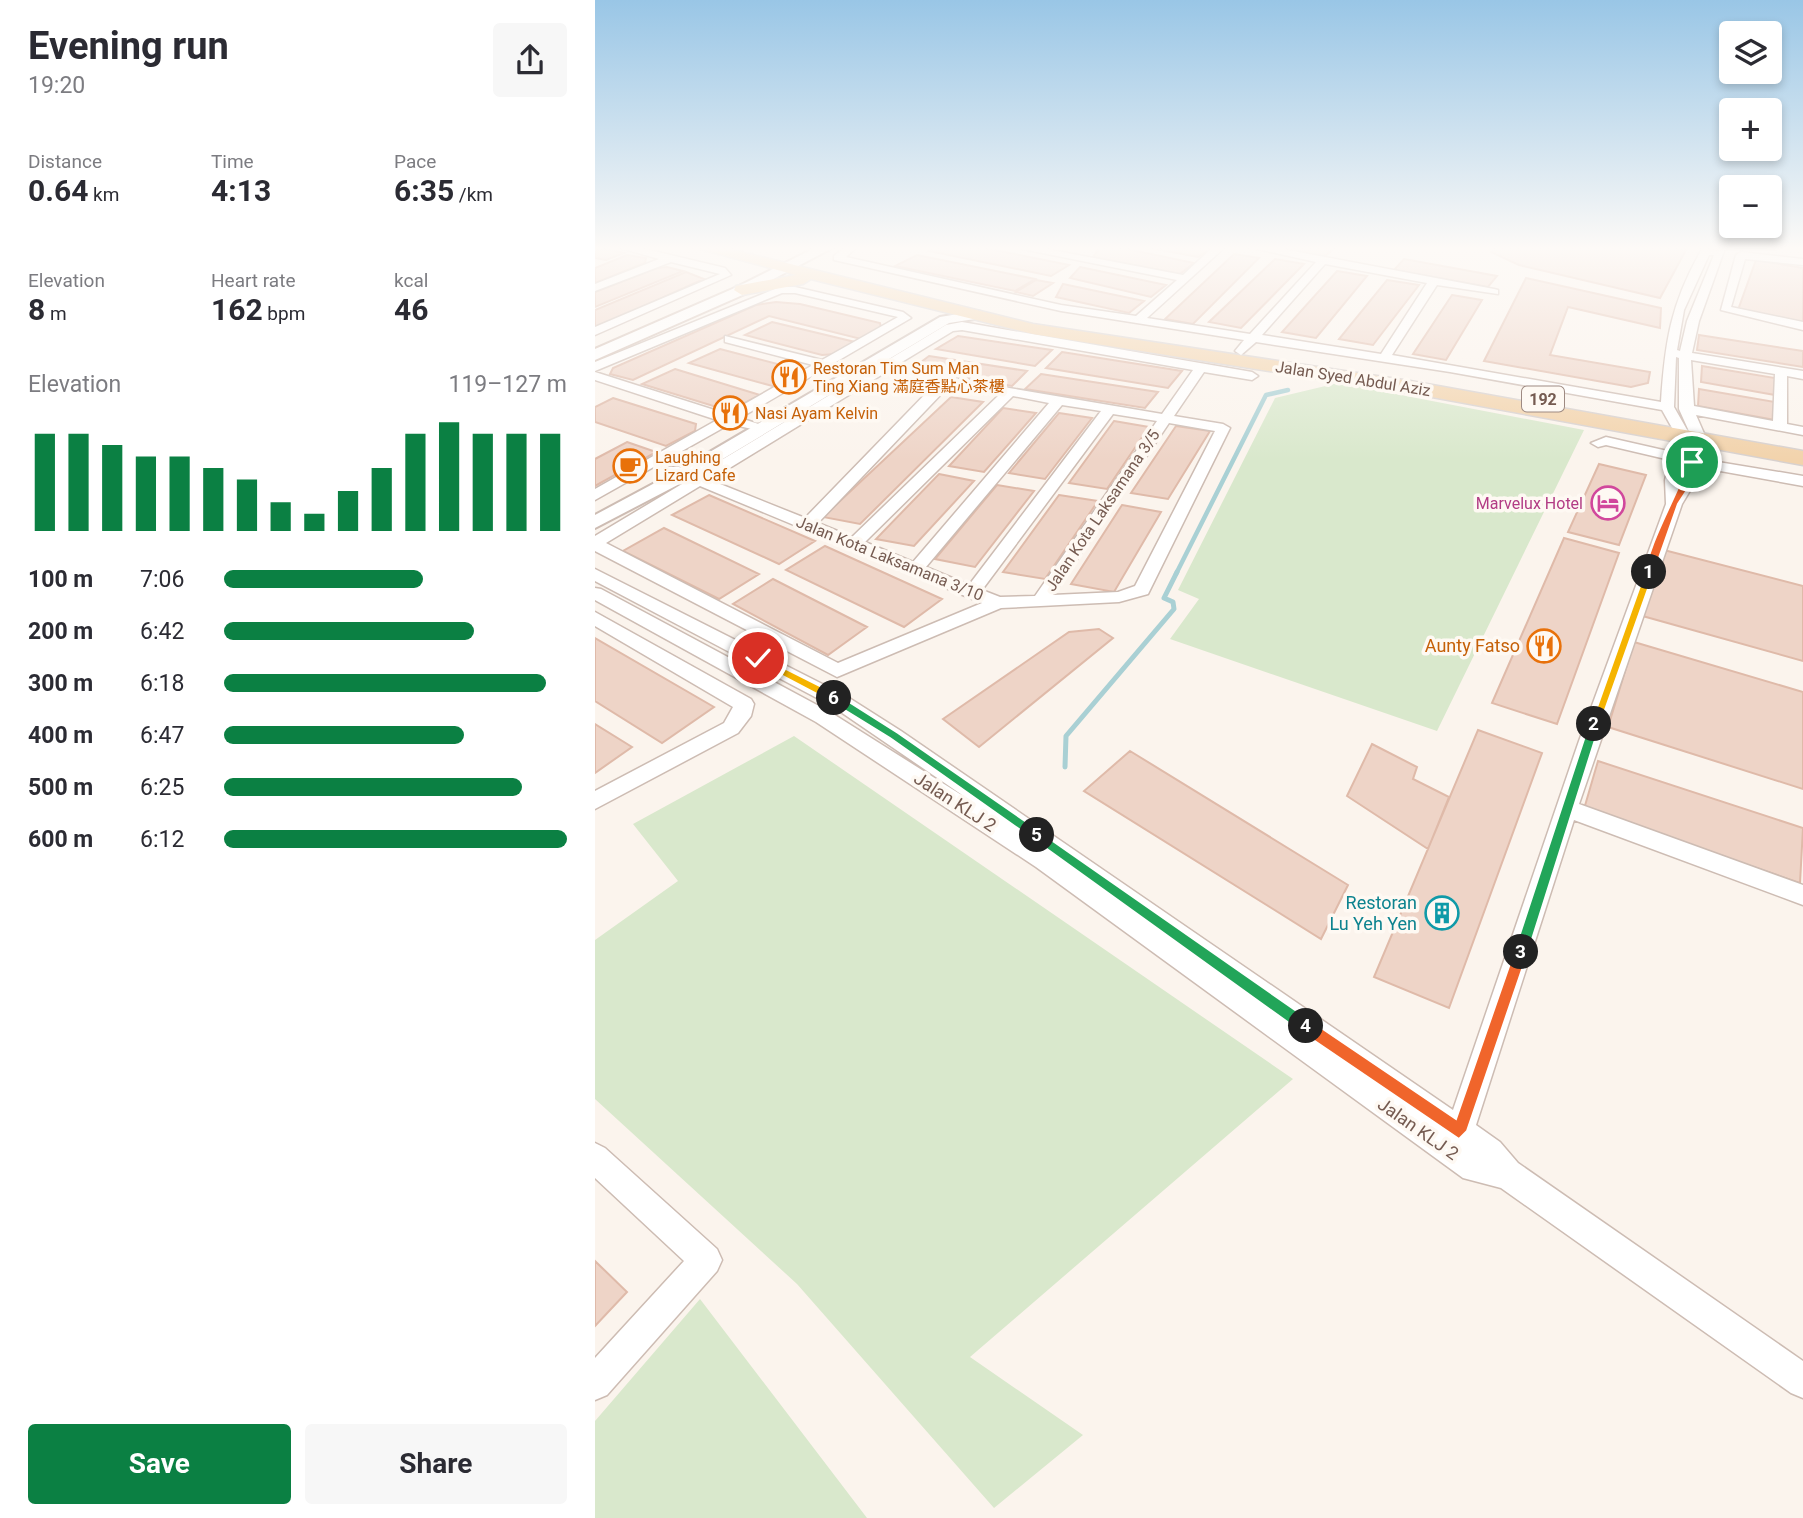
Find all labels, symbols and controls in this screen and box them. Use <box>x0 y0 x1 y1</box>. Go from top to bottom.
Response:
map controls <box>1719 21 1782 238</box>
button: layers <box>1719 21 1782 84</box>
button: share <box>493 23 567 97</box>
text: Evening run <box>28 24 229 68</box>
text: 19:20 <box>28 72 85 99</box>
button: + <box>1719 98 1782 161</box>
text: Distance <box>28 150 102 173</box>
text: Time <box>211 150 254 173</box>
text: Pace <box>394 150 436 173</box>
text: 0.64 <box>28 173 88 208</box>
text: 4:13 <box>211 173 271 208</box>
text: 6:35 <box>394 173 454 208</box>
button: − <box>1719 175 1782 238</box>
text: km <box>88 183 119 206</box>
text: /km <box>454 183 493 206</box>
text: Elevation <box>28 269 105 292</box>
text: Heart rate <box>211 269 296 292</box>
text: kcal <box>394 269 428 292</box>
text: 8 <box>28 292 45 327</box>
text: 162 <box>211 292 263 327</box>
text: 46 <box>394 292 428 327</box>
text: m <box>45 302 67 325</box>
text: bpm <box>263 302 305 325</box>
street label: Jalan Syed Abdul Aziz <box>1274 357 1432 400</box>
restaurant icon: Restoran Tim Sum Man Ting Xiang 滿庭香點心茶樓 <box>770 358 808 396</box>
place label: Restoran Tim Sum Man Ting Xiang 滿庭香點心茶樓 <box>813 359 1005 396</box>
text: Elevation <box>28 371 121 398</box>
text: 119–127 m <box>448 371 567 398</box>
road number: 192 <box>1522 386 1564 412</box>
restaurant icon: Nasi Ayam Kelvin <box>711 394 749 432</box>
place label: Nasi Ayam Kelvin <box>755 404 878 423</box>
street label: Jalan Kota Laksamana 3/5 <box>1041 426 1164 595</box>
pin <box>1662 432 1722 492</box>
icon: arrive <box>1673 443 1711 481</box>
cafe icon: Laughing Lizard Cafe <box>611 447 649 485</box>
place label: Laughing Lizard Cafe <box>655 448 735 485</box>
hotel icon: Marvelux Hotel <box>1589 484 1627 522</box>
place label: Marvelux Hotel <box>1476 494 1583 513</box>
street label: Jalan Kota Laksamana 3/10 <box>794 512 986 605</box>
pin: 1 <box>1631 554 1667 590</box>
text: 1 <box>1643 560 1654 583</box>
text: 100 m <box>28 566 93 593</box>
text: 7:06 <box>140 566 184 593</box>
text: 200 m <box>28 618 93 645</box>
text: 6:42 <box>140 618 184 645</box>
restaurant icon: Aunty Fatso <box>1525 627 1563 665</box>
pin <box>728 628 788 688</box>
place label: Aunty Fatso <box>1425 635 1520 656</box>
icon: check <box>739 639 777 677</box>
text: 300 m <box>28 670 93 697</box>
text: 6:18 <box>140 670 184 697</box>
pin: 6 <box>817 680 851 716</box>
text: 6 <box>828 686 839 709</box>
pin: 2 <box>1577 706 1611 742</box>
text: 2 <box>1588 712 1599 735</box>
text: 400 m <box>28 722 93 749</box>
text: 6:47 <box>140 722 184 749</box>
street label: Jalan KLJ 2 <box>910 767 1000 836</box>
text: 500 m <box>28 774 93 801</box>
text: 6:25 <box>140 774 184 801</box>
pin: 5 <box>1019 818 1055 852</box>
text: 5 <box>1031 823 1042 846</box>
text: 600 m <box>28 826 93 853</box>
text: 6:12 <box>140 826 184 853</box>
place label: Restoran Lu Yeh Yen <box>1329 892 1417 934</box>
building icon: Restoran Lu Yeh Yen <box>1423 894 1461 932</box>
pin: 3 <box>1503 934 1539 970</box>
text: 3 <box>1515 940 1526 963</box>
pin: 4 <box>1289 1009 1323 1044</box>
text: 4 <box>1300 1014 1311 1037</box>
street label: Jalan KLJ 2 <box>1374 1093 1463 1164</box>
button: Save <box>28 1424 291 1504</box>
button: Share <box>305 1424 567 1504</box>

